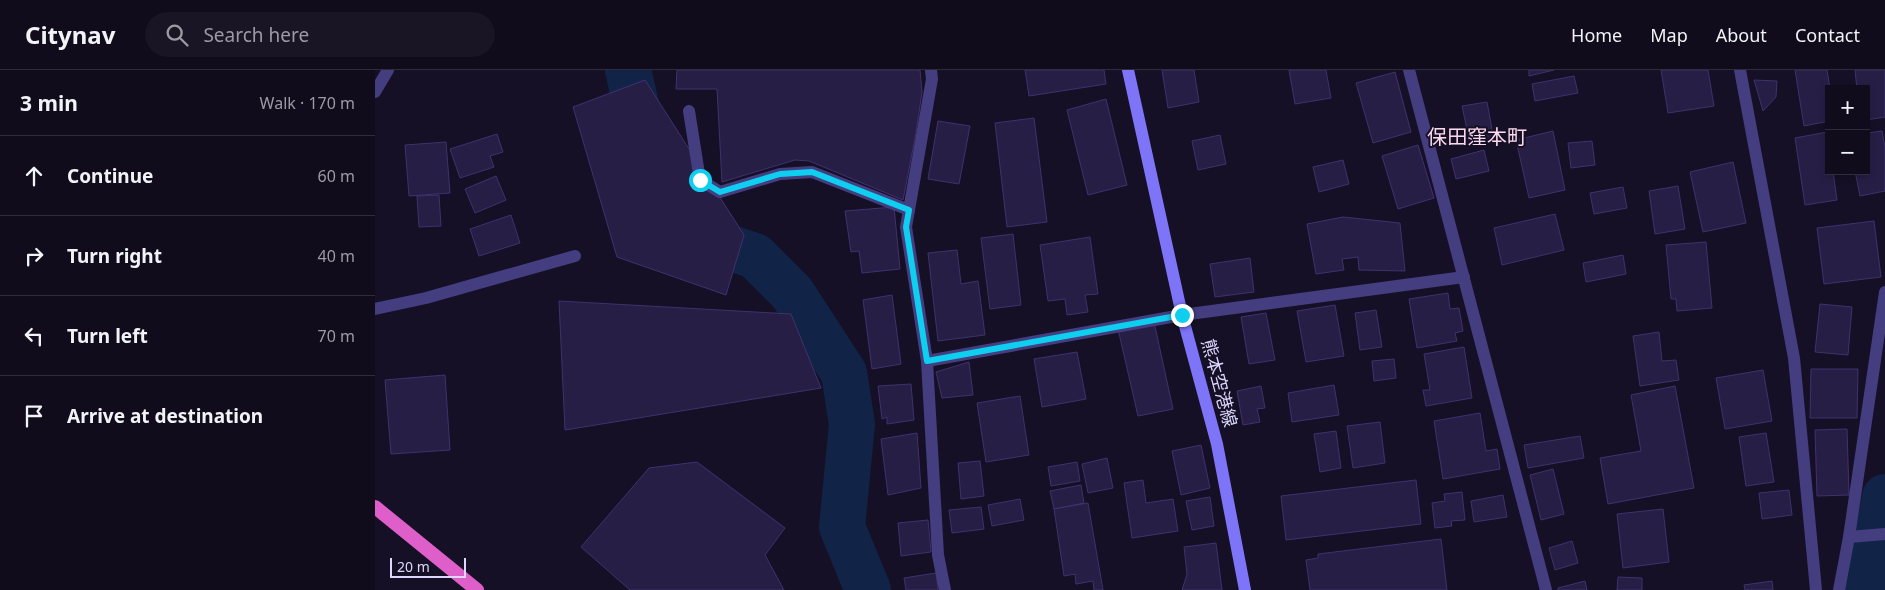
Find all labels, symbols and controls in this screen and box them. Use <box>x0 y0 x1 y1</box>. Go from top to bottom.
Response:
search box <box>145 12 495 57</box>
text: Citynav <box>25 18 115 51</box>
icon: search <box>163 21 191 49</box>
text: Search here <box>203 22 309 48</box>
text: Home <box>1571 23 1622 47</box>
text: Map <box>1650 23 1688 47</box>
text: About <box>1716 23 1767 47</box>
text: Contact <box>1795 23 1860 47</box>
map controls <box>1825 85 1870 175</box>
button: + <box>1825 85 1870 130</box>
text: 3 min <box>20 89 78 117</box>
text: Walk · 170 m <box>260 92 355 114</box>
district label: 保田窪本町 <box>1427 123 1527 150</box>
button: − <box>1825 130 1870 175</box>
icon: ahead <box>20 162 48 190</box>
text: Continue <box>67 163 153 189</box>
text: 60 m <box>318 165 355 187</box>
route start <box>689 169 712 192</box>
icon: right <box>20 242 48 270</box>
text: Turn right <box>67 243 162 269</box>
text: 40 m <box>318 245 355 267</box>
route end <box>1171 304 1194 327</box>
icon: left <box>20 322 48 350</box>
text: Turn left <box>67 323 148 349</box>
text: 70 m <box>318 325 355 347</box>
street label: 熊本空港線 <box>1197 336 1243 429</box>
icon: arrive <box>20 402 48 430</box>
text: Arrive at destination <box>67 403 263 429</box>
scale bar <box>390 555 466 578</box>
text: 20 m <box>397 557 430 576</box>

